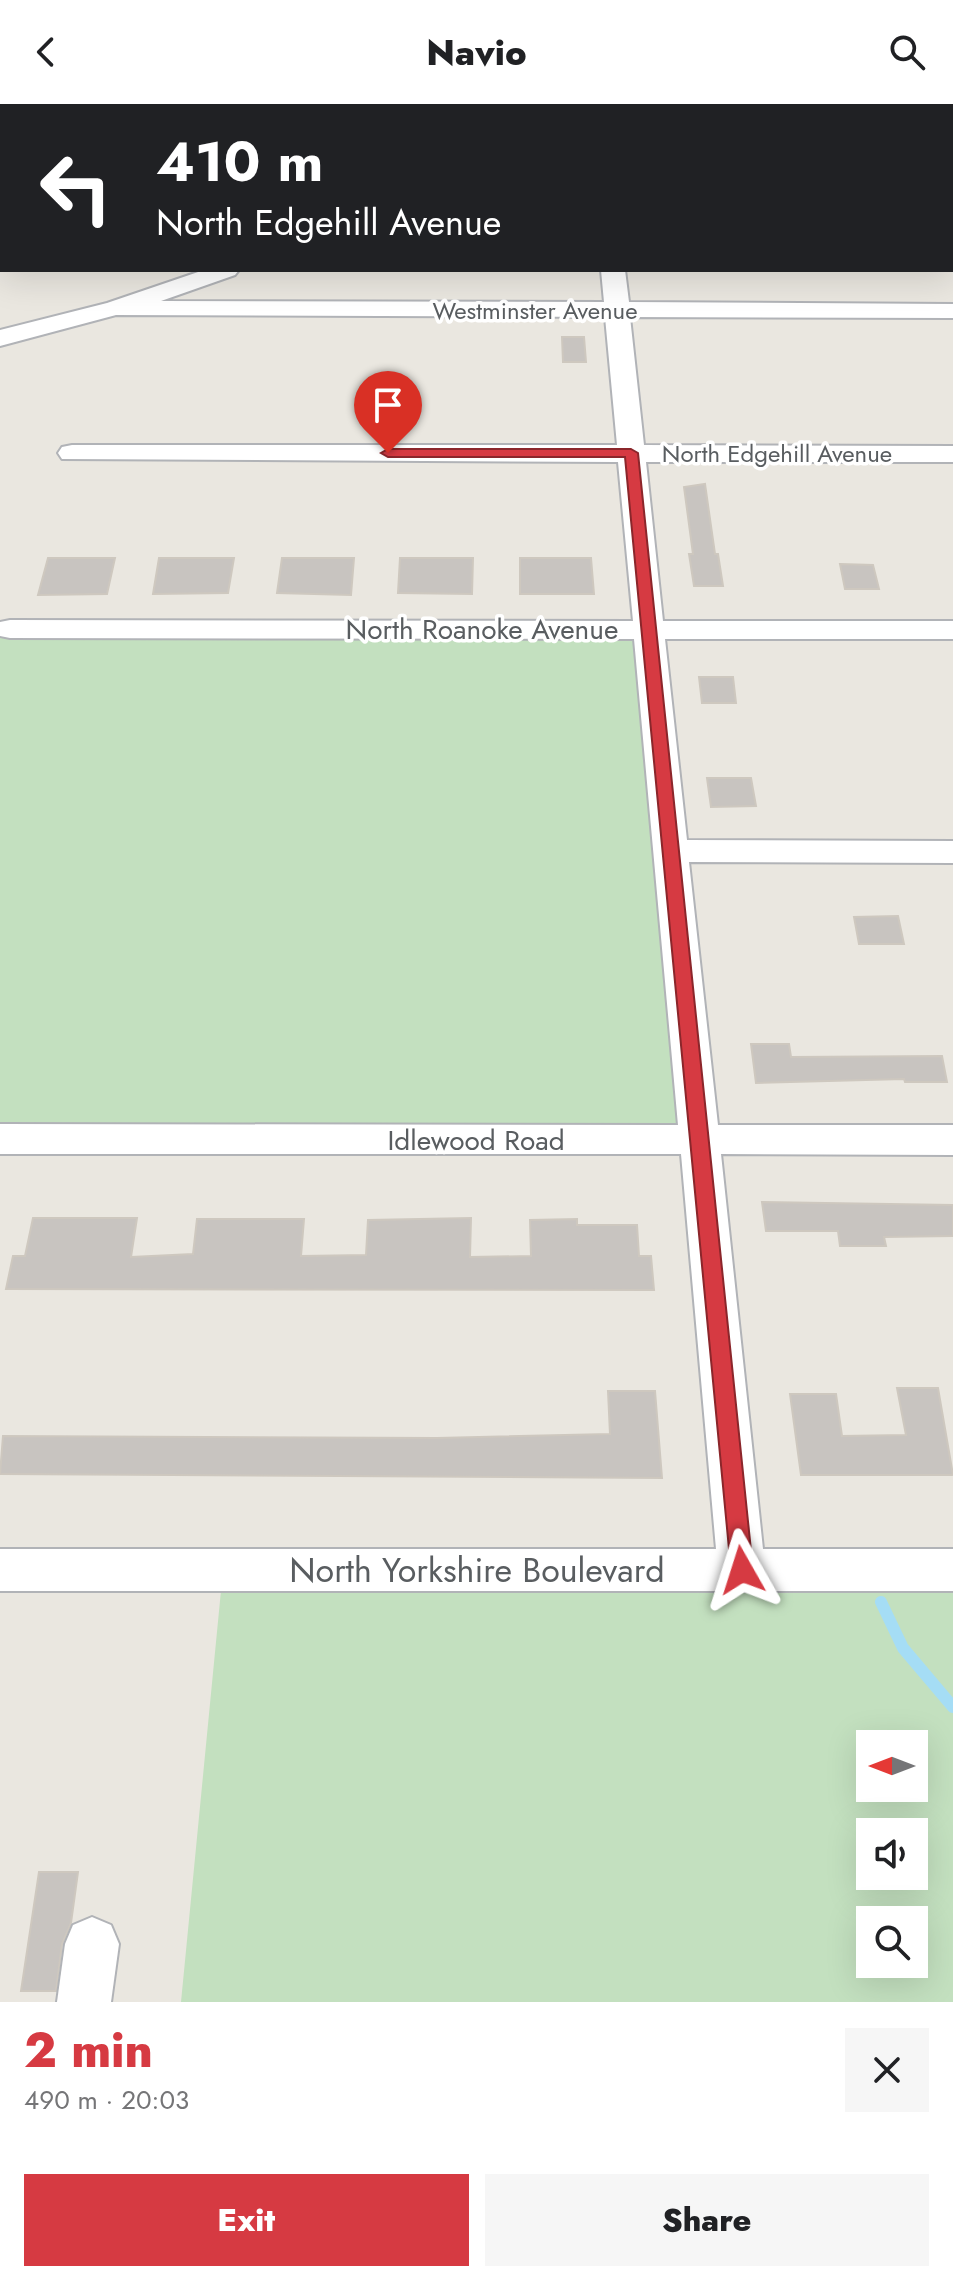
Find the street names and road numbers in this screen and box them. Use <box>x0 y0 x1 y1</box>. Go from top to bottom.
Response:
street label: Westminster Avenue <box>432 293 638 328</box>
street label: North Edgehill Avenue <box>662 436 892 471</box>
street label: North Roanoke Avenue <box>346 609 618 650</box>
street label: Idlewood Road <box>387 1120 565 1161</box>
street label: North Yorkshire Boulevard <box>289 1546 665 1595</box>

